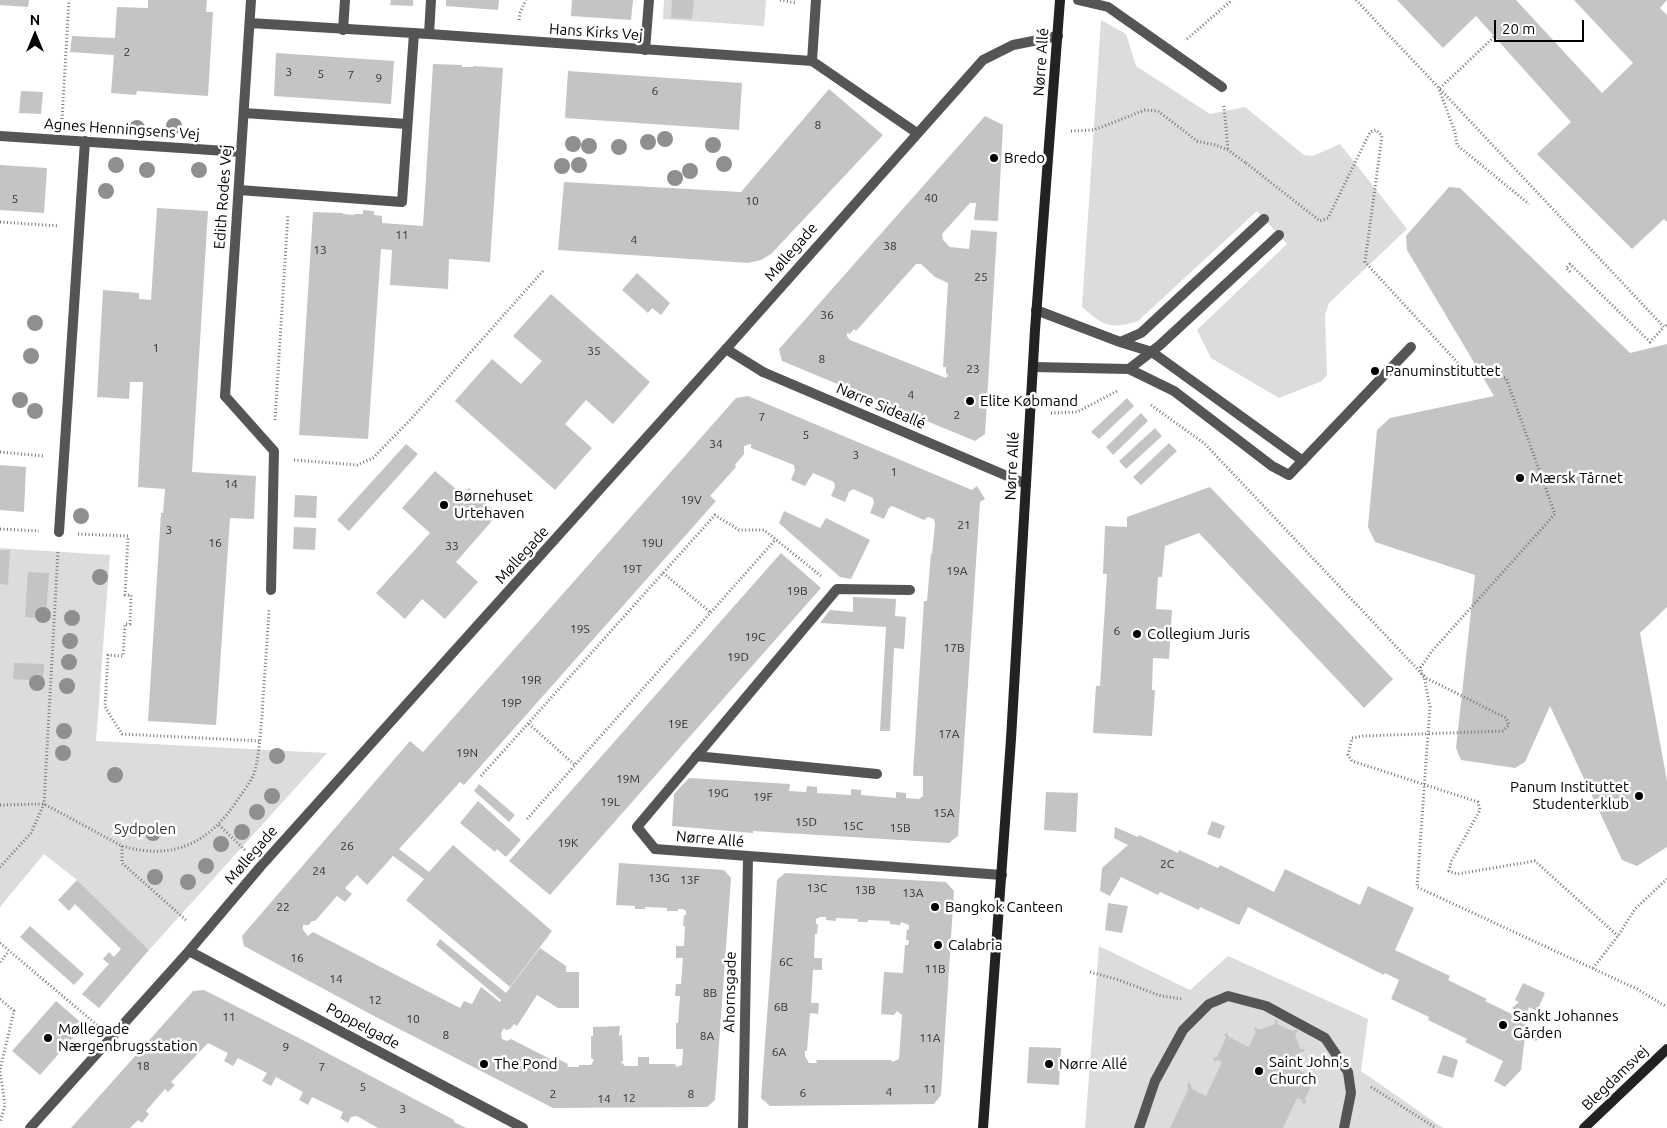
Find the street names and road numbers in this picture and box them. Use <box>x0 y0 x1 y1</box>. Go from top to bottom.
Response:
street label: Hans Kirks Vej <box>549 20 643 44</box>
street label: Nørre Allé <box>1030 27 1052 97</box>
street label: Agnes Henningsens Vej <box>44 115 200 143</box>
street label: Edith Rodes Vej <box>210 144 236 250</box>
street label: Møllegade <box>761 219 821 285</box>
street label: Nørre Sideallé <box>834 379 928 433</box>
street label: Nørre Allé <box>1001 431 1023 501</box>
street label: Møllegade <box>491 522 553 588</box>
street label: Møllegade <box>221 822 281 888</box>
street label: Nørre Allé <box>675 827 745 851</box>
street label: Ahornsgade <box>720 951 740 1033</box>
street label: Poppelgade <box>323 999 403 1053</box>
street label: Blegdamsvej <box>1578 1042 1652 1114</box>

